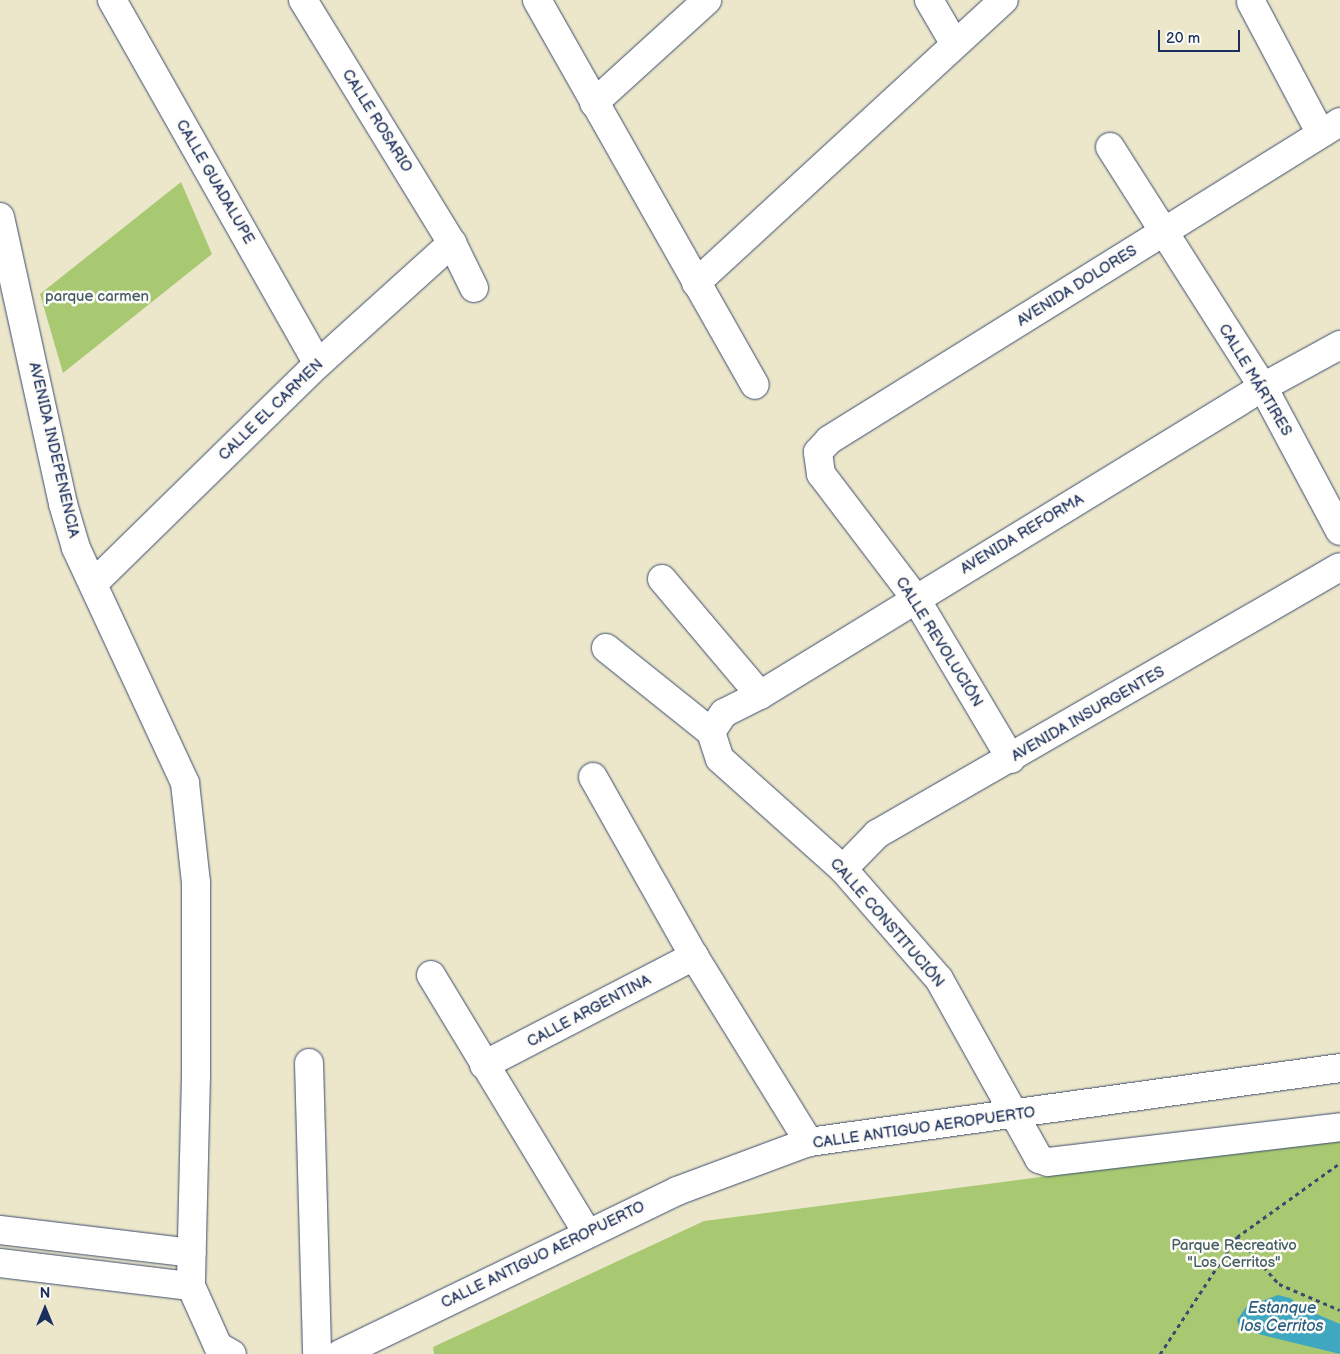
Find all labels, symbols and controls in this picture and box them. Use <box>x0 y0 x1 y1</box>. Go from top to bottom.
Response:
scale bar <box>1160 20 1242 52</box>
text: 20 m <box>1166 29 1200 48</box>
street label: CALLE ROSARIO <box>338 66 416 176</box>
street label: CALLE GUADALUPE <box>172 117 258 247</box>
street label: AVENIDA DOLORES <box>1014 242 1140 330</box>
park label: parque carmen <box>45 288 149 306</box>
street label: CALLE MÁRTIRES <box>1215 321 1295 439</box>
street label: CALLE EL CARMEN <box>215 356 327 464</box>
street label: AVENIDA INDEPENENCIA <box>25 360 83 540</box>
street label: AVENIDA REFORMA <box>957 490 1087 578</box>
street label: CALLE REVOLUCIÓN <box>892 574 986 710</box>
street label: AVENIDA INSURGENTES <box>1008 663 1168 765</box>
street label: CALLE CONSTITUCIÓN <box>826 855 948 991</box>
street label: CALLE ARGENTINA <box>524 971 654 1051</box>
street label: CALLE ANTIGUO AEROPUERTO <box>812 1103 1036 1153</box>
street label: CALLE ANTIGUO AEROPUERTO <box>438 1198 648 1312</box>
park label: Parque Recreativo "Los Cerritos" <box>1171 1236 1297 1271</box>
north arrow <box>20 1284 70 1334</box>
text: N <box>40 1285 50 1302</box>
water label: Estanque los Cerritos <box>1240 1299 1324 1337</box>

